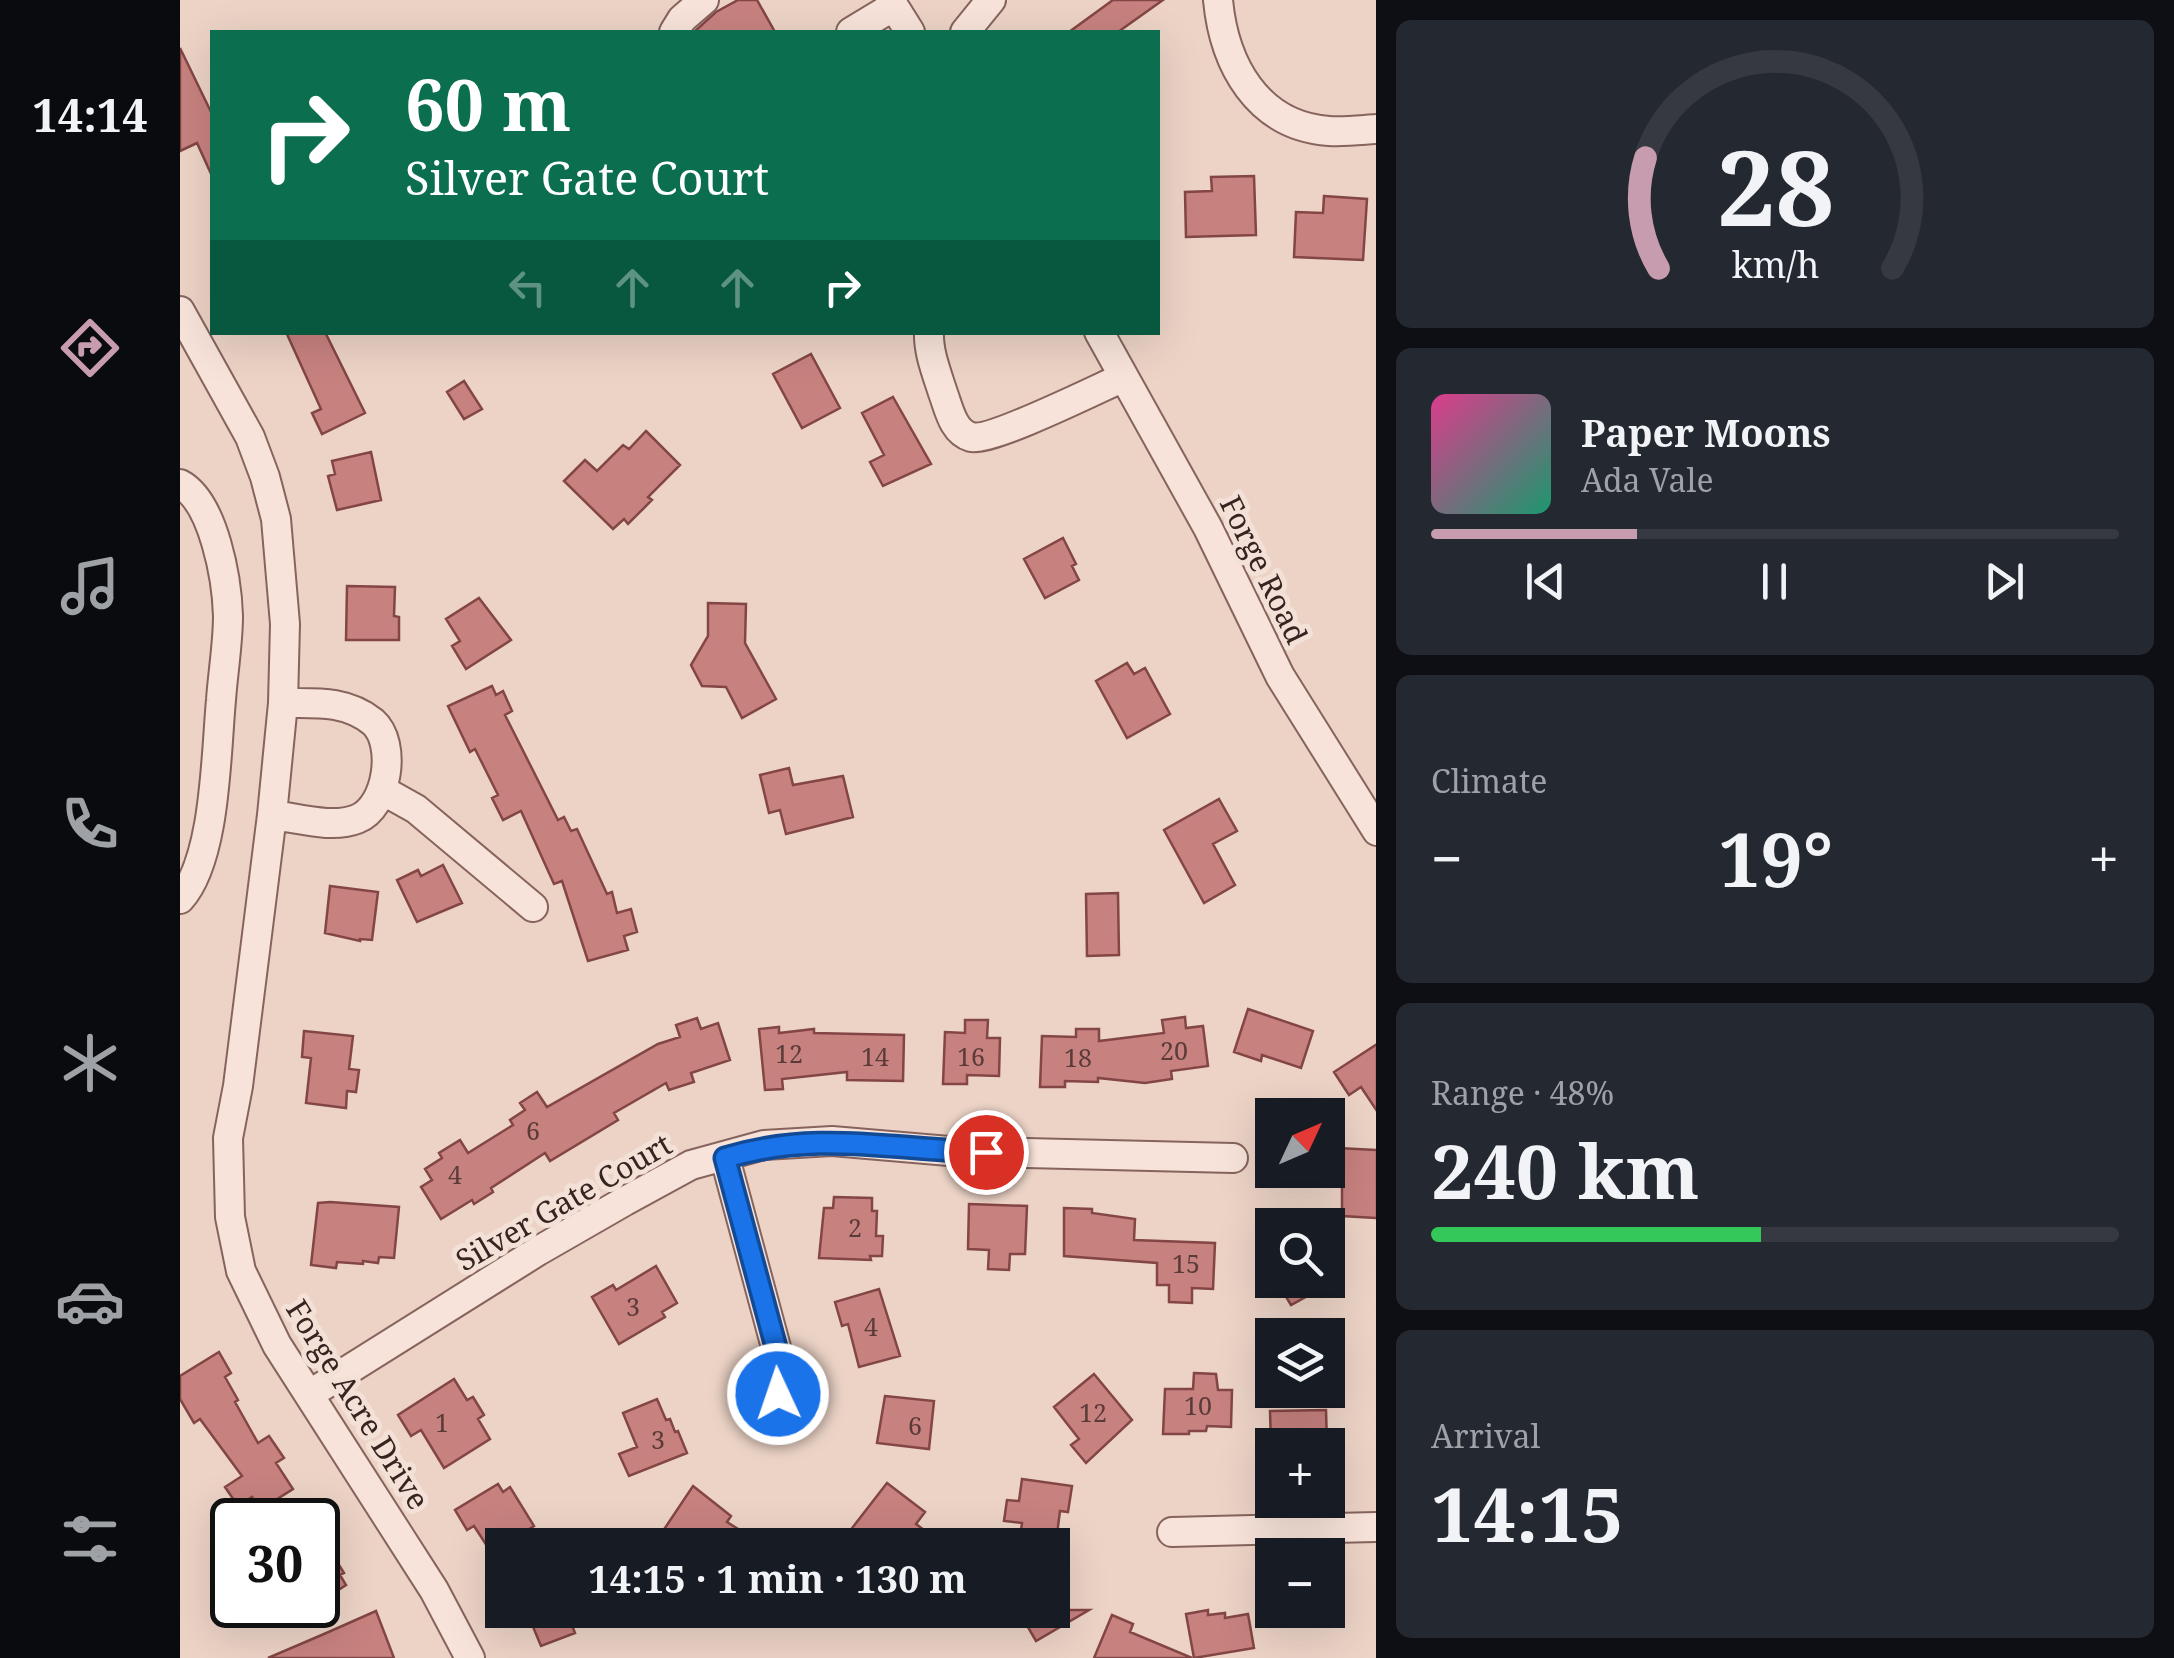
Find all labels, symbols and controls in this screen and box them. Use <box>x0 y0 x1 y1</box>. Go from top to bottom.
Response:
text: 60 m <box>405 56 571 152</box>
icon: right <box>240 70 370 200</box>
text: 14:14 <box>32 84 148 145</box>
text: 28 <box>1716 115 1834 256</box>
text: Silver Gate Court <box>405 147 769 208</box>
text: km/h <box>1731 240 1819 288</box>
icon: left <box>500 260 555 315</box>
icon: ahead <box>605 260 660 315</box>
icon: ahead <box>710 260 765 315</box>
icon: right <box>815 260 870 315</box>
icon: directions <box>55 313 125 383</box>
text: Paper Moons <box>1581 406 1831 458</box>
text: Ada Vale <box>1581 458 1714 501</box>
street label: Forge Road <box>1211 488 1318 650</box>
icon: music <box>55 551 125 621</box>
icon: previous <box>1518 554 1573 609</box>
icon: pause <box>1747 554 1802 609</box>
icon: next <box>1977 554 2032 609</box>
text: Climate <box>1431 759 1547 802</box>
icon: phone <box>55 789 125 859</box>
text: 19° <box>1718 807 1833 909</box>
text: − <box>1431 820 1463 895</box>
text: + <box>2088 820 2119 895</box>
icon: climate <box>55 1028 125 1098</box>
house number: 20 <box>1160 1033 1188 1067</box>
house number: 12 <box>775 1036 803 1070</box>
house number: 14 <box>861 1039 889 1073</box>
house number: 16 <box>957 1039 985 1073</box>
house number: 18 <box>1064 1040 1092 1074</box>
text: Range · 48% <box>1431 1071 1614 1114</box>
north arrow <box>1255 1098 1345 1188</box>
map controls <box>1255 1098 1345 1628</box>
pin <box>944 1110 1029 1195</box>
house number: 6 <box>526 1113 540 1147</box>
text: 240 km <box>1431 1119 1699 1221</box>
street label: Silver Gate Court <box>448 1123 679 1280</box>
icon: arrive <box>959 1125 1014 1180</box>
house number: 4 <box>448 1157 462 1191</box>
button: search <box>1255 1208 1345 1298</box>
house number: 2 <box>848 1210 862 1244</box>
house number: 15 <box>1172 1246 1200 1280</box>
icon: car <box>55 1266 125 1336</box>
house number: 3 <box>626 1289 640 1323</box>
street label: Forge Acre Drive <box>277 1291 439 1517</box>
house number: 4 <box>864 1309 878 1343</box>
button: layers <box>1255 1318 1345 1408</box>
position arrow <box>726 1342 830 1446</box>
house number: 10 <box>1184 1388 1212 1422</box>
house number: 12 <box>1079 1395 1107 1429</box>
house number: 1 <box>435 1405 449 1439</box>
house number: 6 <box>908 1408 922 1442</box>
text: Arrival <box>1431 1414 1540 1457</box>
house number: 3 <box>651 1422 665 1456</box>
button: + <box>1255 1428 1345 1518</box>
text: 14:15 <box>1431 1462 1623 1564</box>
speed limit sign: 30 <box>210 1498 340 1628</box>
icon: filters <box>55 1504 125 1574</box>
button: − <box>1255 1538 1345 1628</box>
text: 14:15 · 1 min · 130 m <box>588 1552 967 1604</box>

